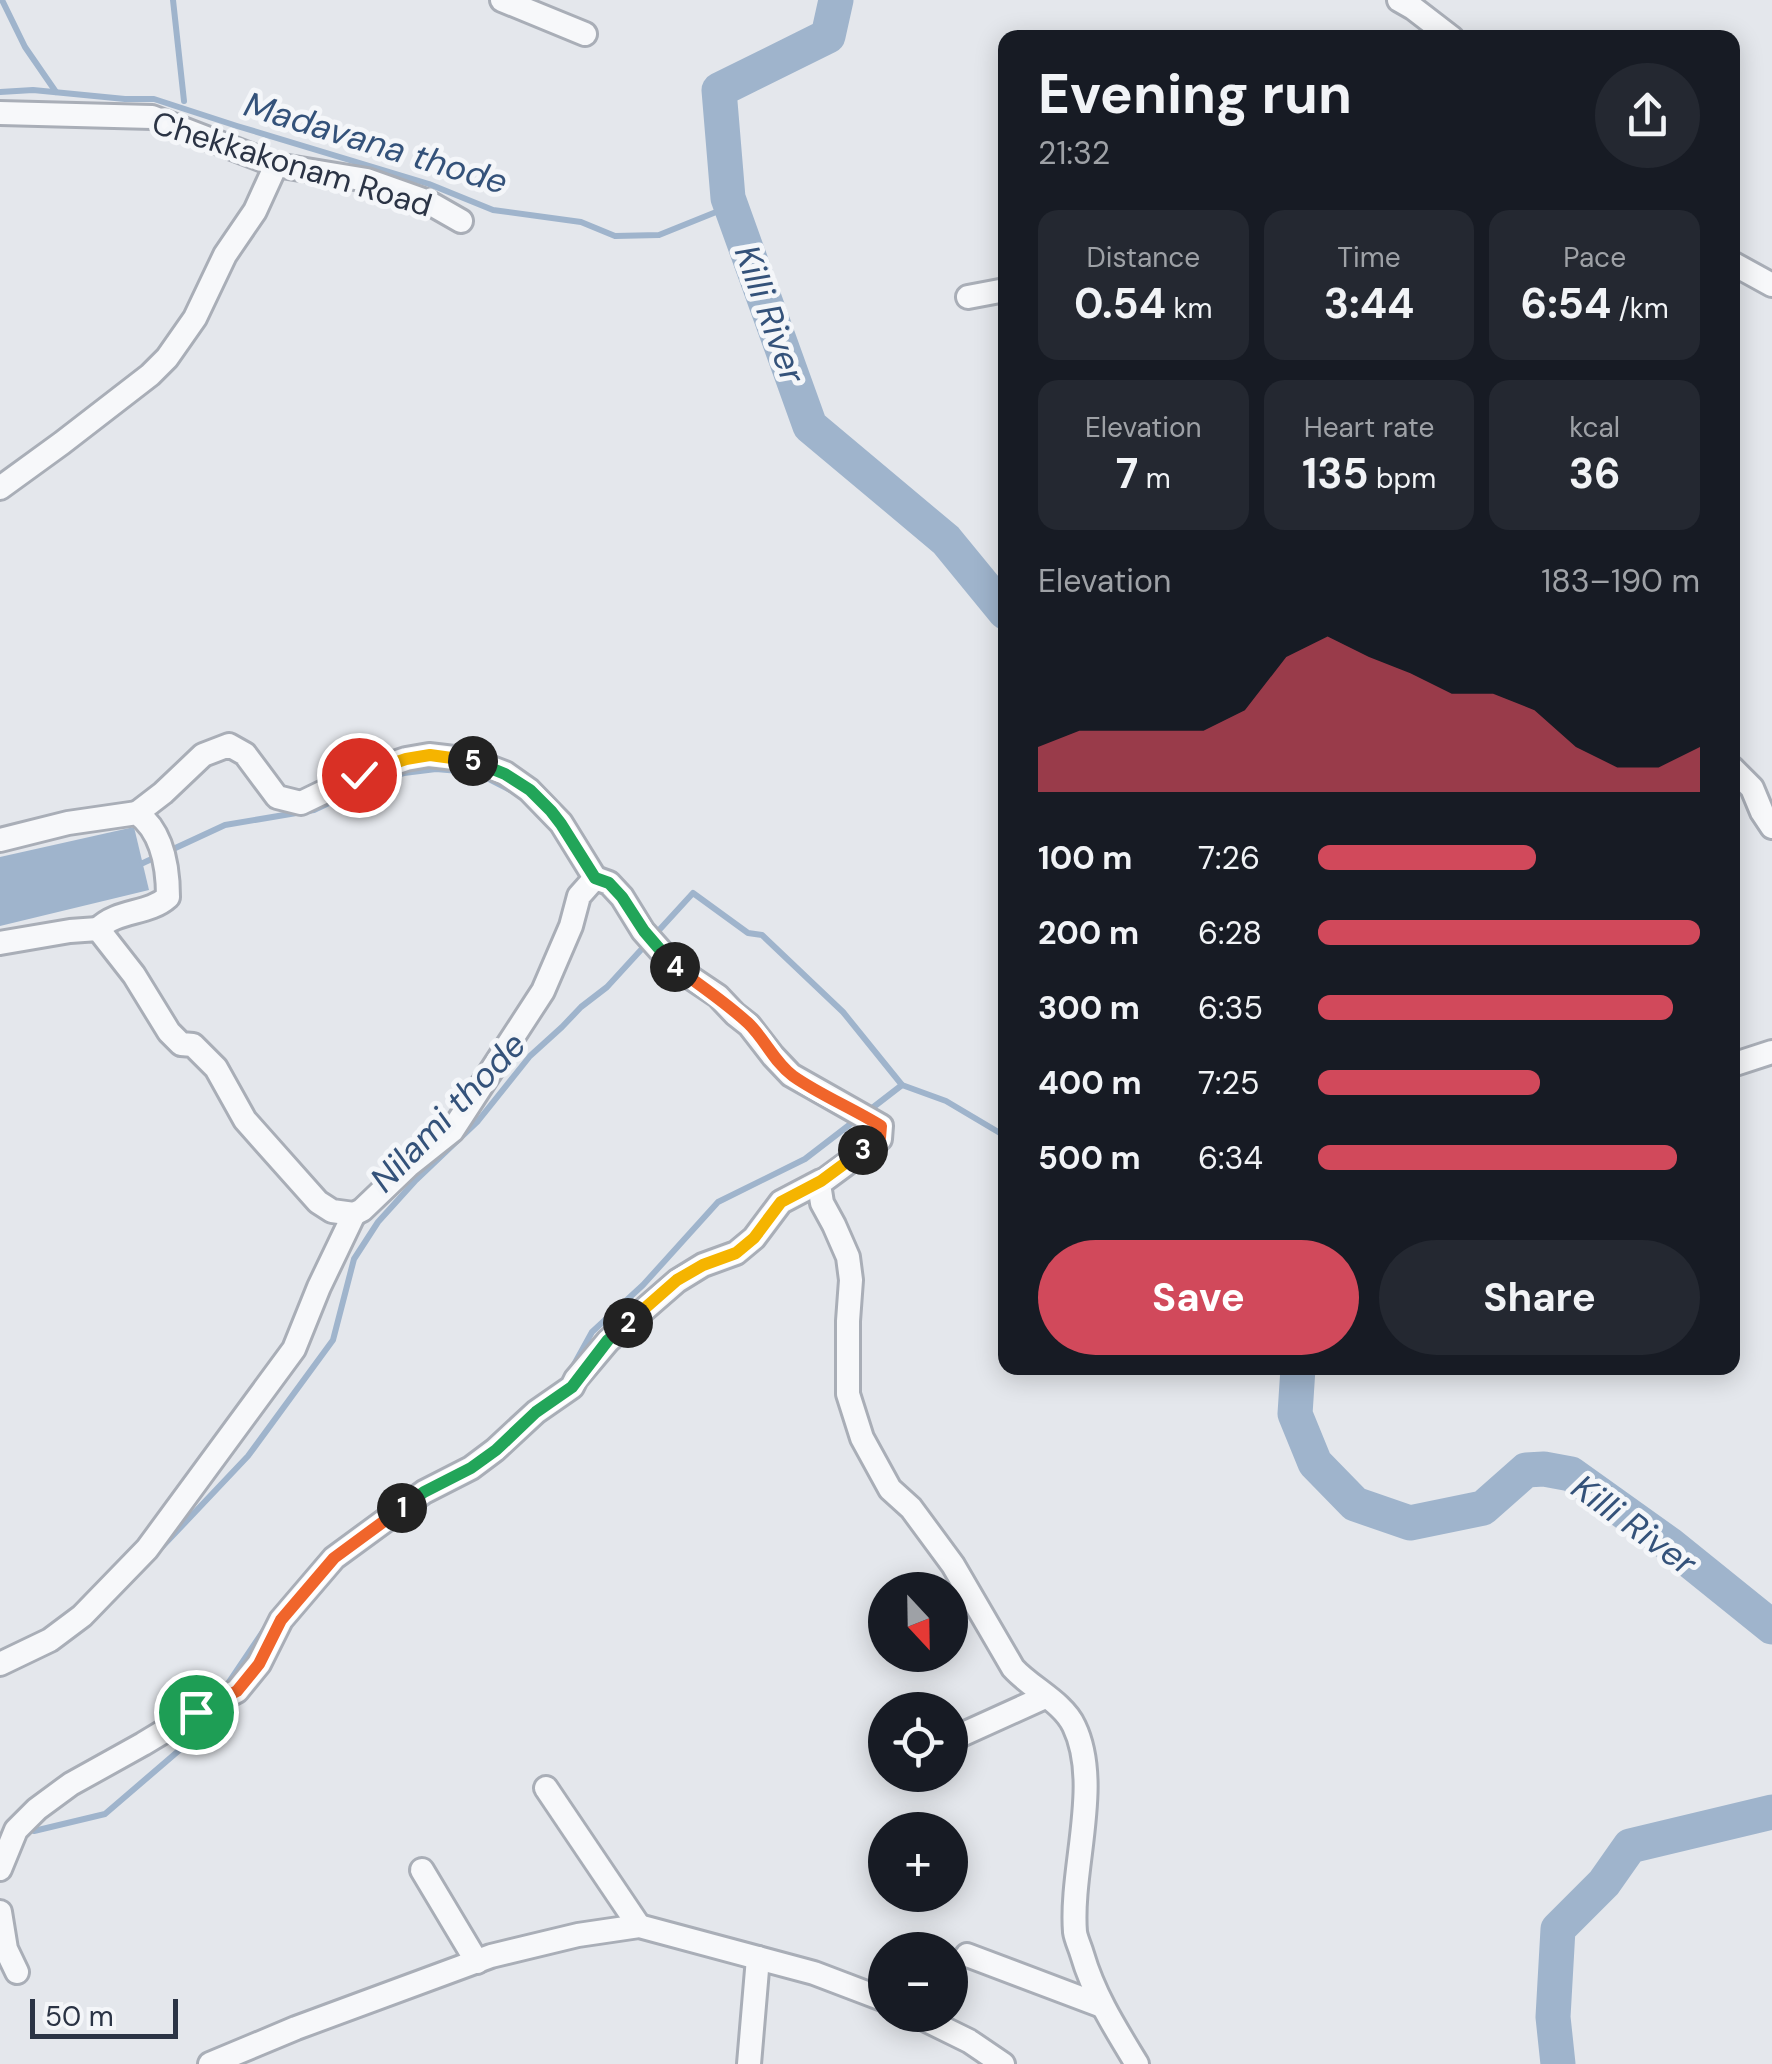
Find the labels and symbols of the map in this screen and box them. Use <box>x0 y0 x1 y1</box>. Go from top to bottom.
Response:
water label: Madavana thode <box>239 81 513 205</box>
street label: Chekkakonam Road <box>147 101 437 227</box>
water label: Killi River <box>724 239 816 390</box>
pin <box>317 733 402 818</box>
pin: 5 <box>448 736 498 786</box>
pin: 4 <box>650 942 700 992</box>
water label: Nilami thode <box>360 1022 536 1202</box>
pin: 3 <box>838 1125 888 1175</box>
pin: 2 <box>603 1298 653 1348</box>
water label: Killi River <box>1562 1464 1706 1586</box>
pin: 1 <box>377 1483 427 1533</box>
north arrow <box>868 1572 968 1672</box>
pin <box>154 1670 239 1755</box>
scale bar <box>30 1994 178 2038</box>

